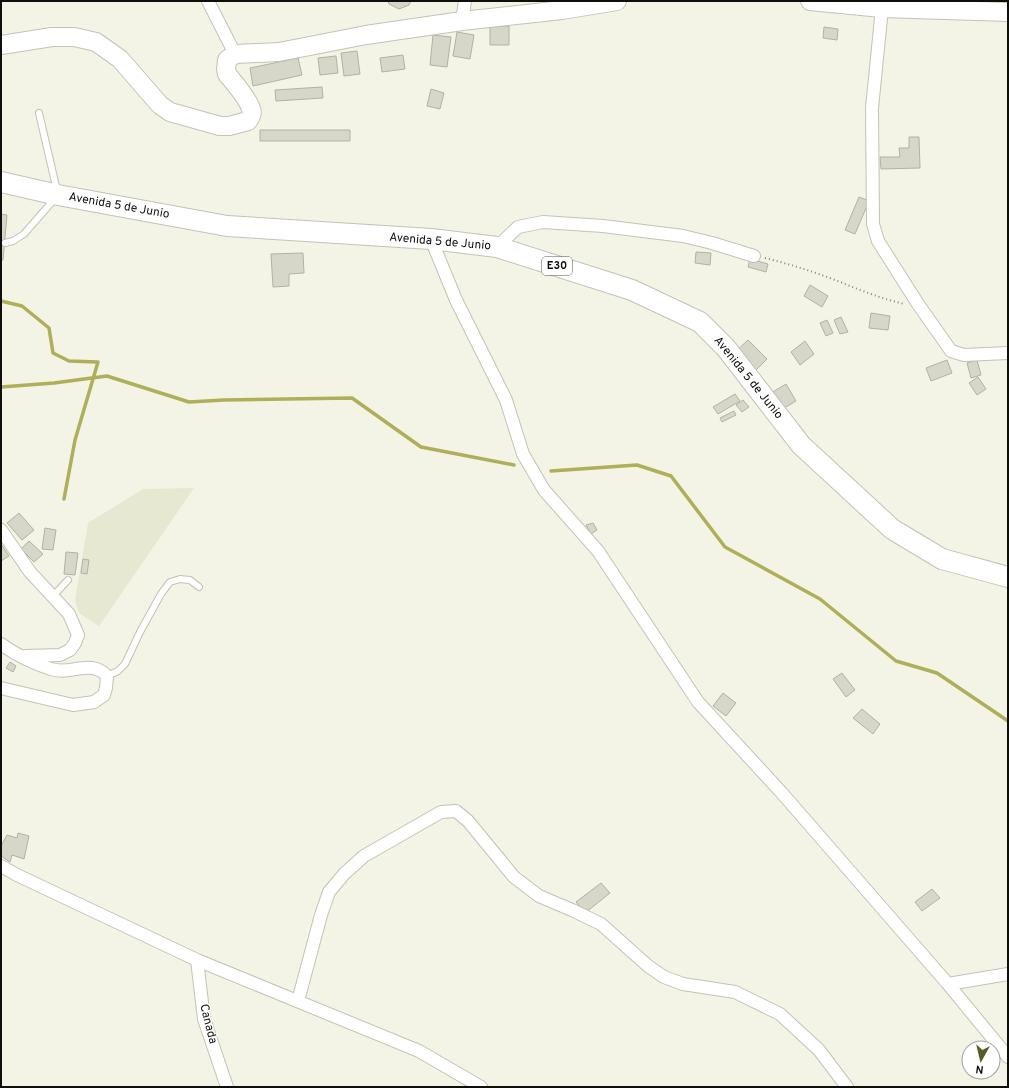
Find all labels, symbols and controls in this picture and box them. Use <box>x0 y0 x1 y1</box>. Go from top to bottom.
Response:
street label: Avenida 5 de Junio <box>67 189 171 223</box>
street label: Avenida 5 de Junio <box>388 230 492 254</box>
road number: E30 <box>542 257 572 275</box>
street label: Avenida 5 de Junio <box>710 333 787 423</box>
street label: Canada <box>195 1002 221 1046</box>
north arrow <box>961 1040 1001 1080</box>
text: N <box>975 1061 985 1076</box>

